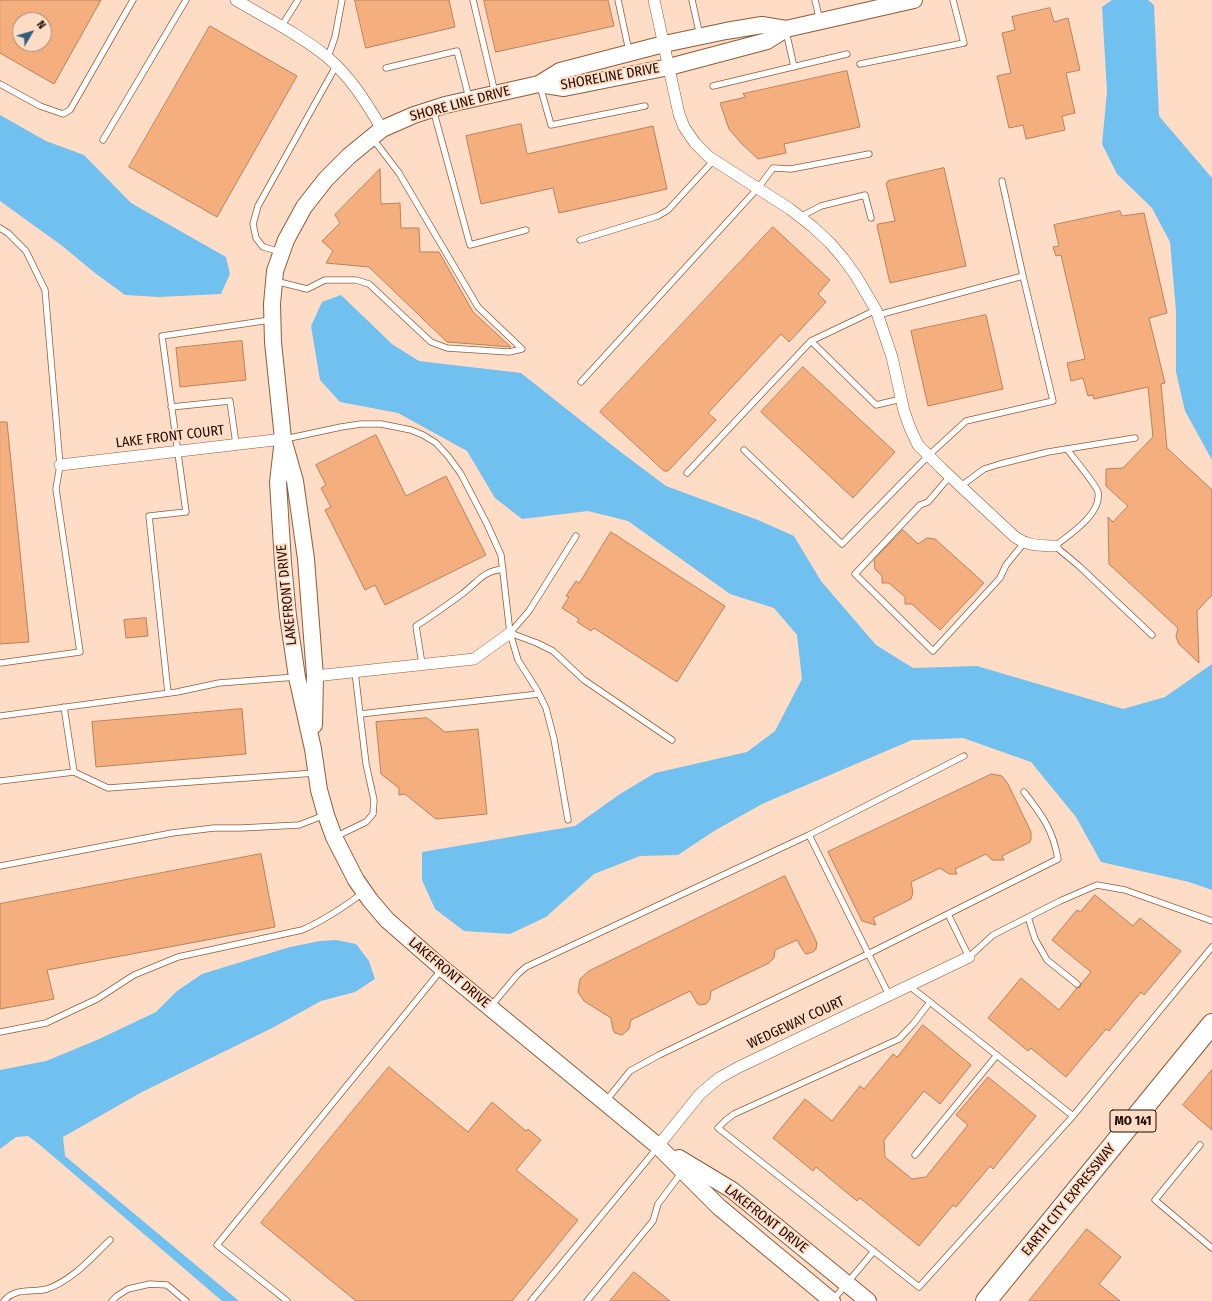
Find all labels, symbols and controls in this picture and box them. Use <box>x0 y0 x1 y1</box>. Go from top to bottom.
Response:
north arrow <box>12 12 52 52</box>
text: N <box>34 18 48 32</box>
street label: SHORELINE DRIVE <box>559 60 661 94</box>
street label: SHORE LINE DRIVE <box>408 83 512 125</box>
street label: LAKE FRONT COURT <box>115 422 225 452</box>
street label: LAKEFRONT DRIVE <box>273 544 301 646</box>
street label: LAKEFRONT DRIVE <box>405 934 493 1012</box>
street label: WEDGEWAY COURT <box>745 993 847 1053</box>
road number: MO 141 <box>1110 1110 1156 1132</box>
street label: EARTH CITY EXPRESSWAY <box>1019 1140 1119 1260</box>
street label: LAKEFRONT DRIVE <box>721 1181 811 1257</box>

